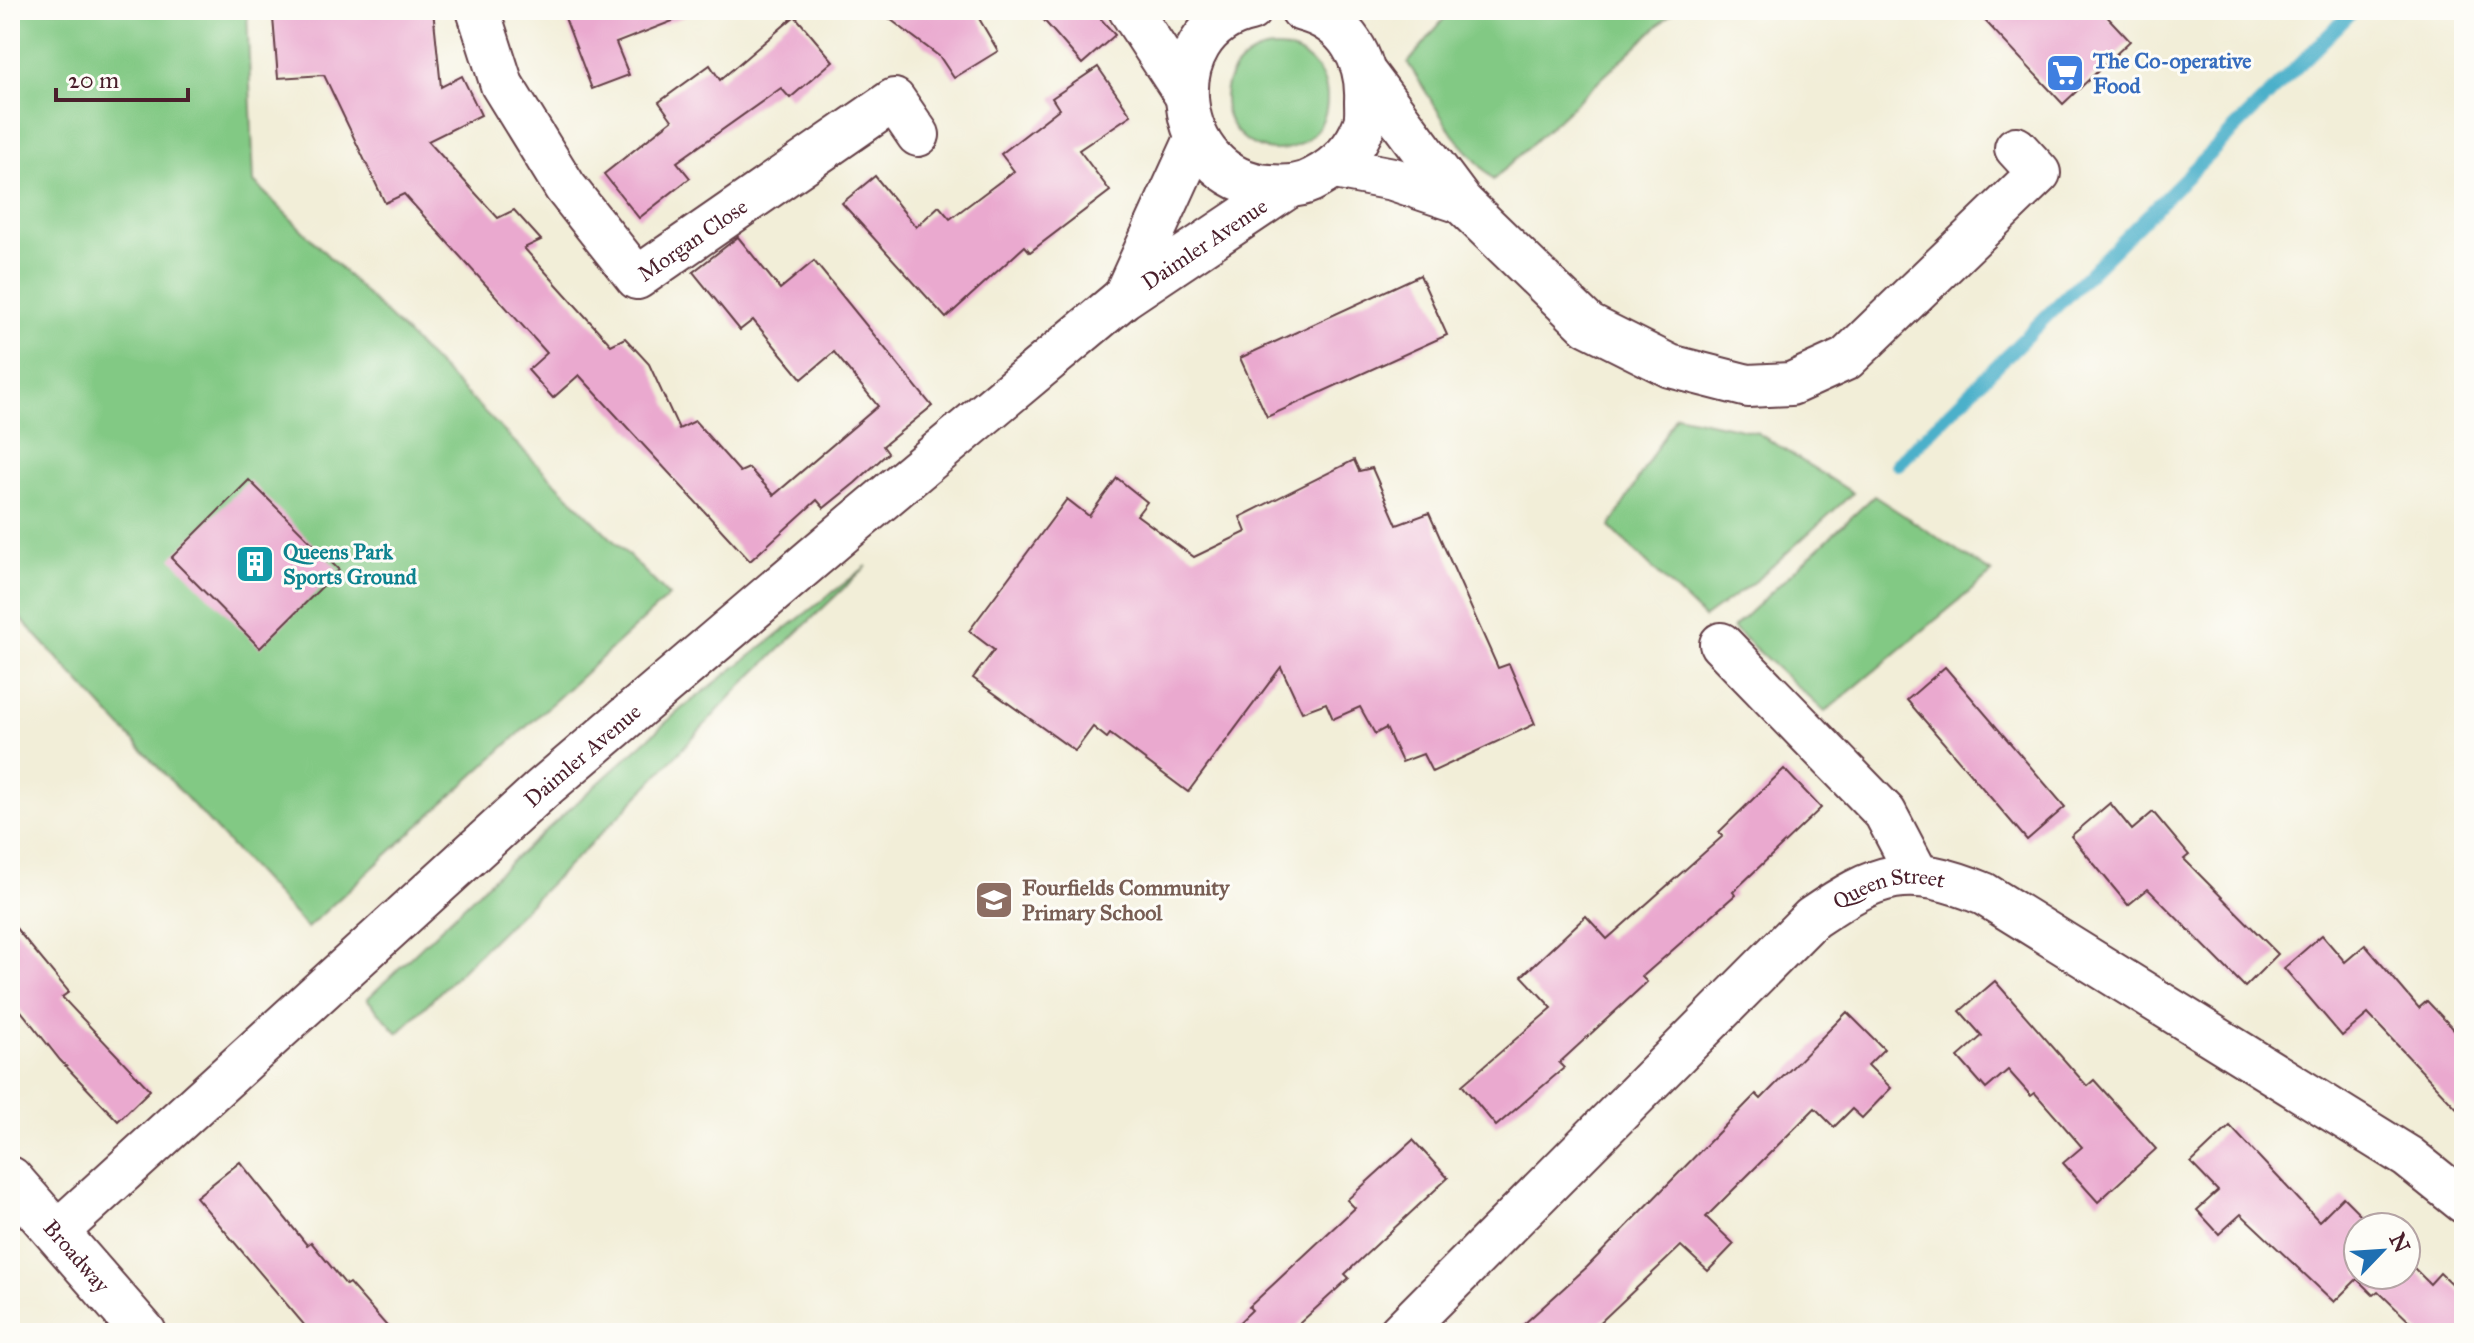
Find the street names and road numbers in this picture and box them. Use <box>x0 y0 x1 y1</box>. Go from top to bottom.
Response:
street label: Daimler Avenue <box>1137 192 1272 296</box>
street label: Morgan Close <box>633 193 753 287</box>
street label: Daimler Avenue <box>518 698 646 813</box>
street label: Queen Street <box>1828 863 1948 915</box>
street label: Broadway <box>38 1214 116 1299</box>

